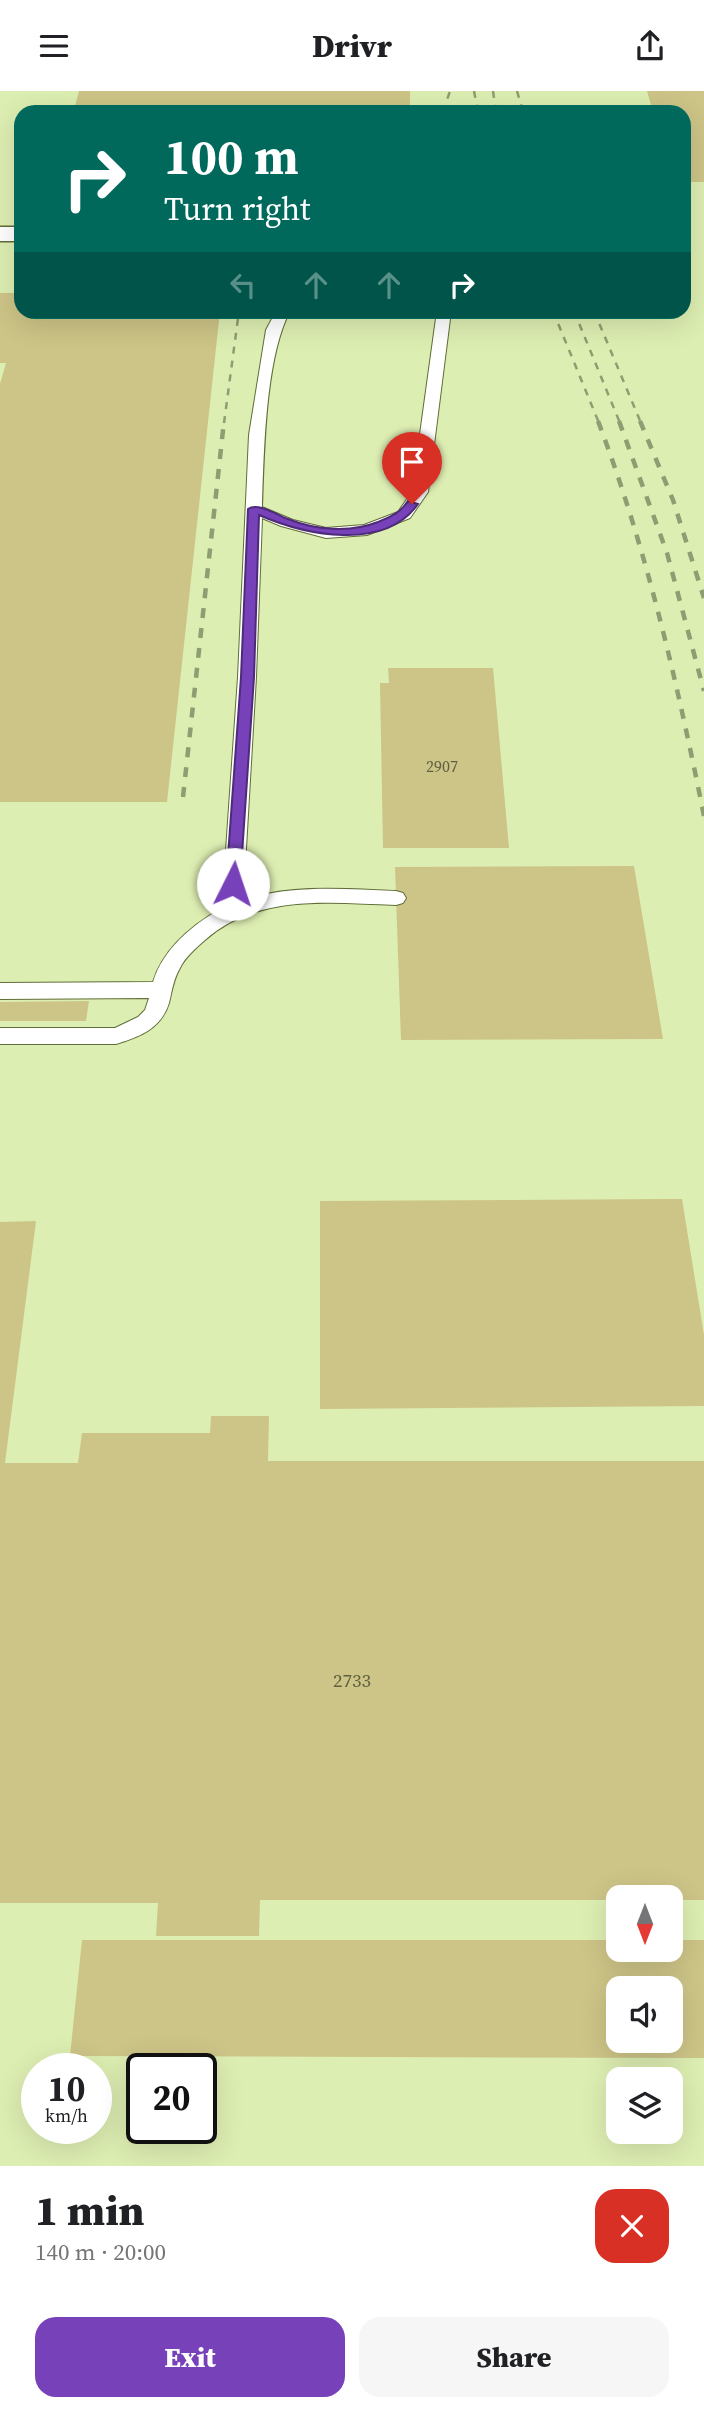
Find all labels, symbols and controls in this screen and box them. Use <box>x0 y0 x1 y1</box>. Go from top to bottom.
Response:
text: Drivr <box>312 24 392 68</box>
icon: menu <box>35 27 73 65</box>
icon: share <box>631 27 669 65</box>
text: 100 m <box>164 123 299 190</box>
icon: right <box>49 133 140 224</box>
text: Turn right <box>164 187 310 231</box>
icon: left <box>224 266 262 304</box>
icon: ahead <box>297 266 335 304</box>
icon: ahead <box>370 266 408 304</box>
icon: right <box>443 266 481 304</box>
pin <box>382 432 442 504</box>
icon: arrive <box>393 443 431 481</box>
house number: 2907 <box>426 755 458 777</box>
position arrow <box>196 847 270 921</box>
house number: 2733 <box>333 1667 371 1693</box>
north arrow <box>606 1885 682 1962</box>
map controls <box>606 1885 683 2144</box>
button: sound <box>606 1976 683 2053</box>
speed limit sign: 20 <box>126 2053 217 2144</box>
text: 10 <box>48 2065 85 2113</box>
button: layers <box>606 2067 683 2144</box>
text: km/h <box>45 2103 88 2128</box>
text: 1 min <box>35 2181 145 2239</box>
button: close <box>595 2189 669 2263</box>
text: 140 m · 20:00 <box>35 2236 166 2268</box>
button: Exit <box>35 2317 345 2397</box>
button: Share <box>359 2317 669 2397</box>

